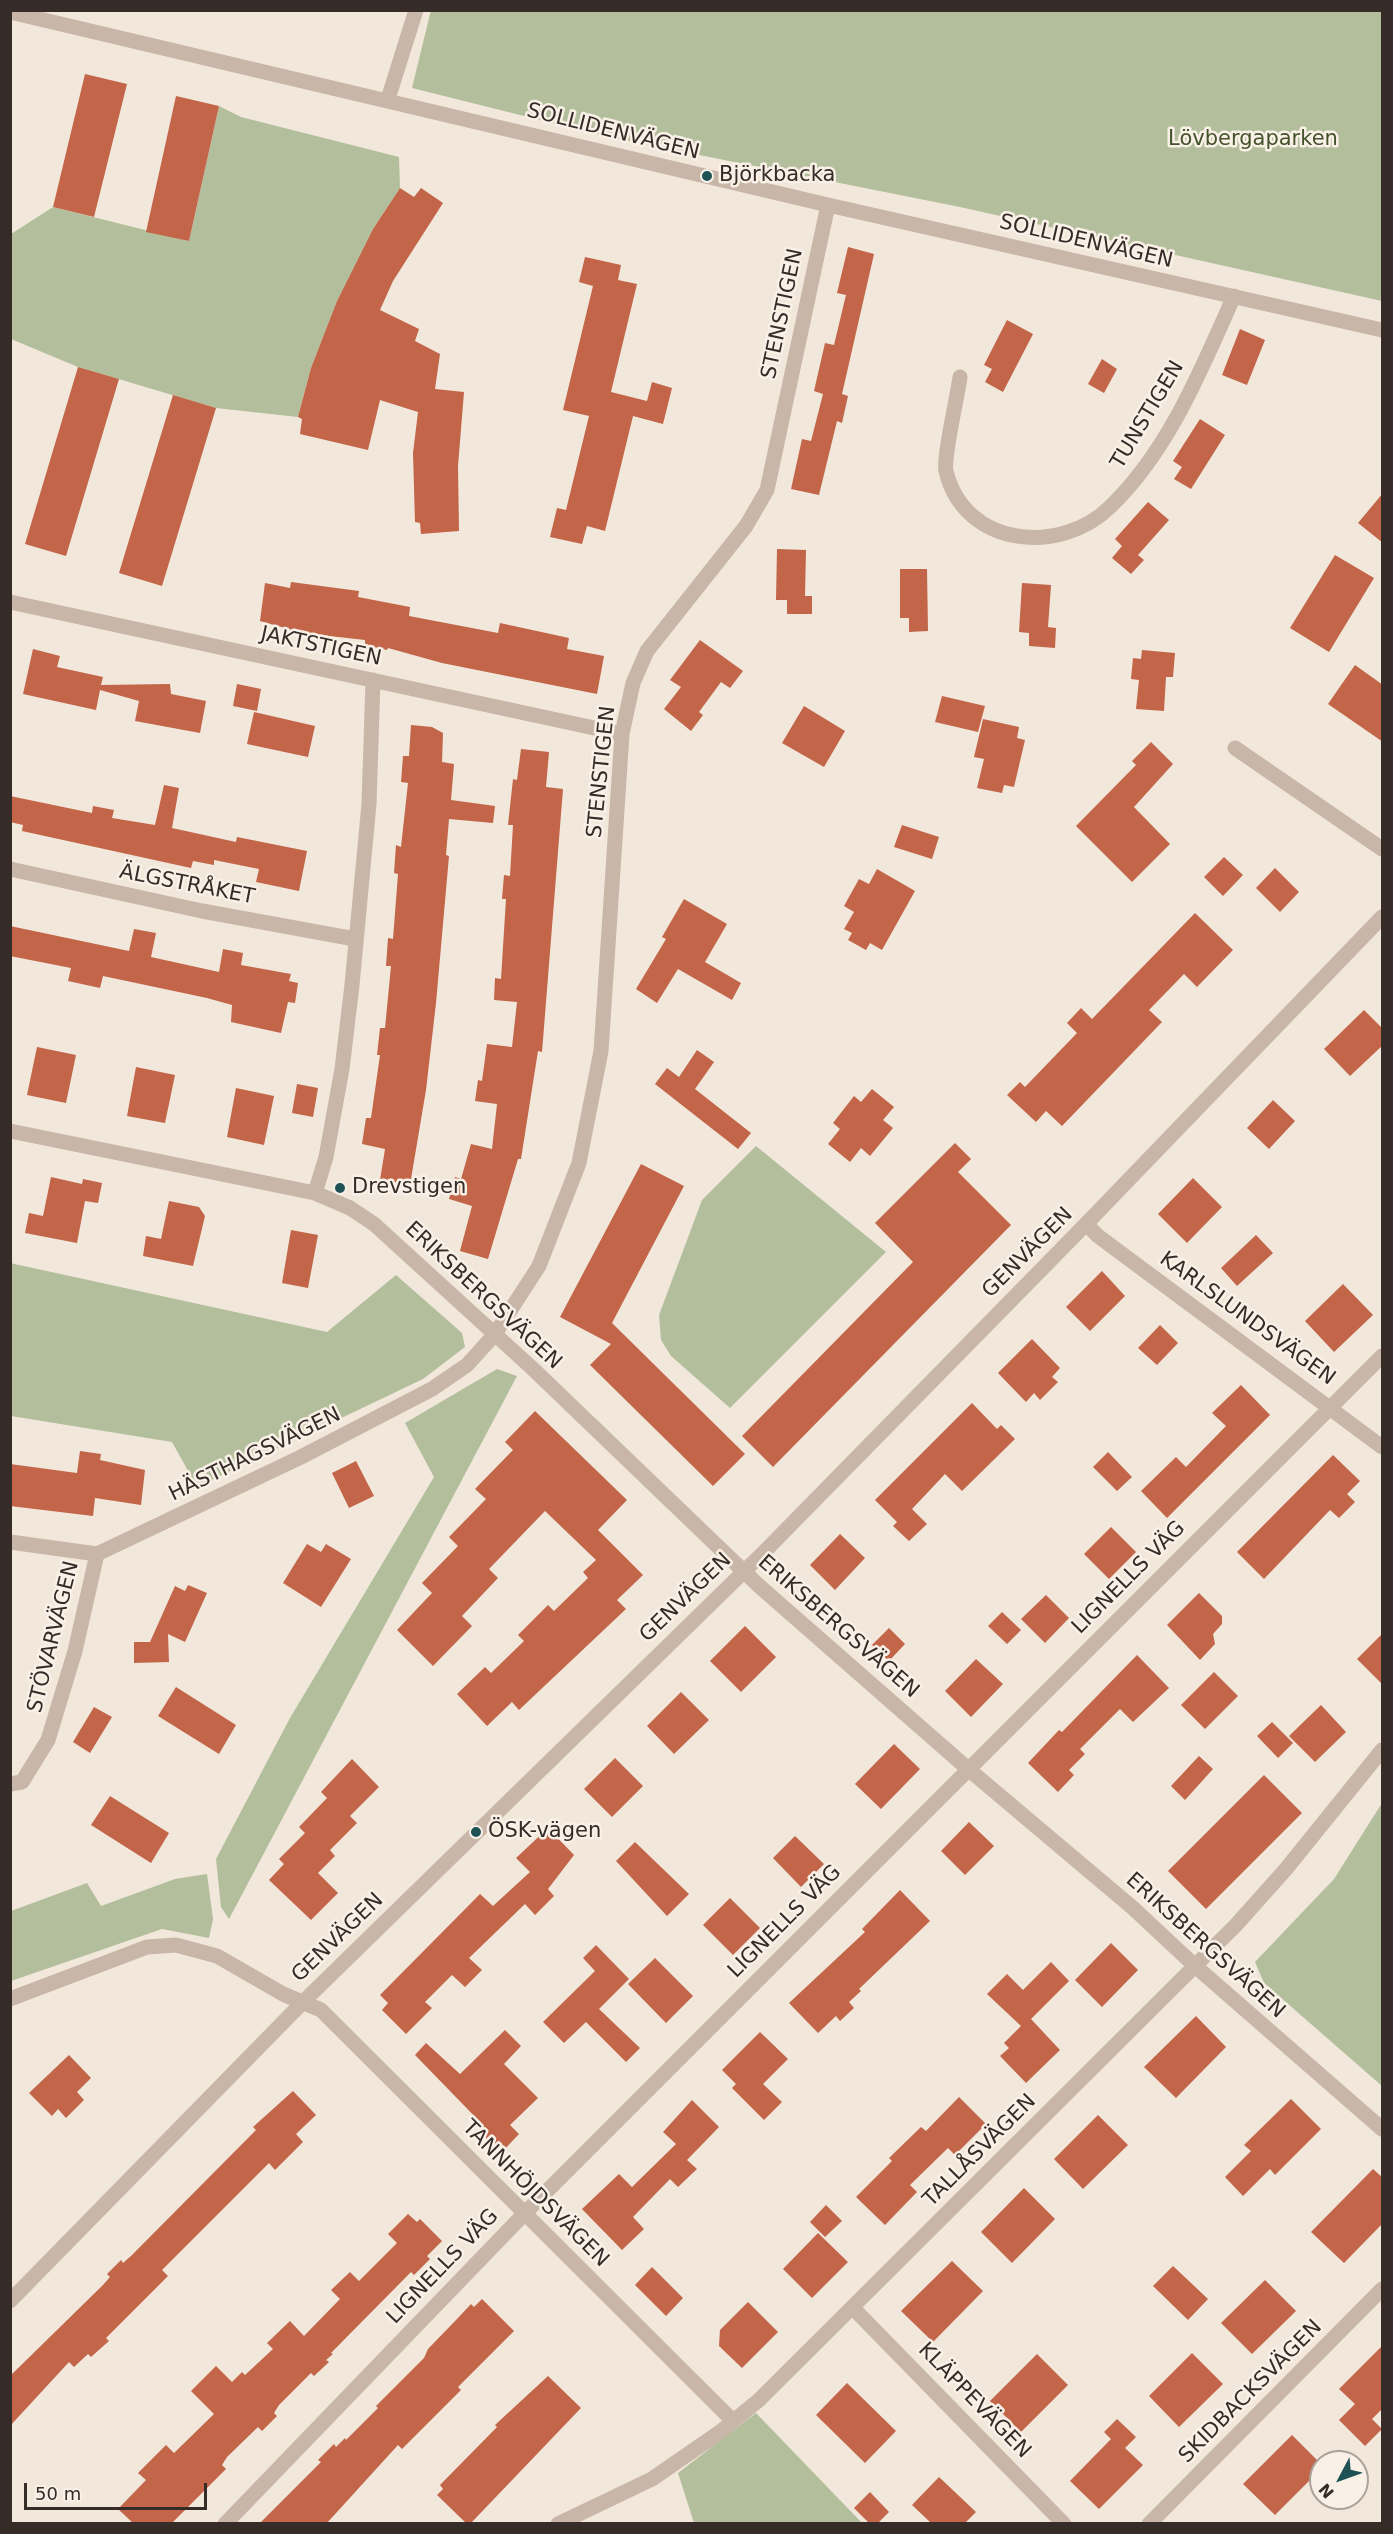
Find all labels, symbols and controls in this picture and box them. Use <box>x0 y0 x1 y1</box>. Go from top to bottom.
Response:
street label: SOLLIDENVÄGEN <box>524 98 702 166</box>
park label: Lövbergaparken <box>1168 127 1338 153</box>
place label: Björkbacka <box>719 163 835 189</box>
marker: Björkbacka <box>700 169 714 183</box>
street label: SOLLIDENVÄGEN <box>997 210 1175 274</box>
street label: STENSTIGEN <box>757 246 809 382</box>
street label: TUNSTIGEN <box>1106 356 1190 474</box>
street label: JAKTSTIGEN <box>258 622 384 672</box>
street label: STENSTIGEN <box>583 705 621 839</box>
street label: ÄLGSTRÅKET <box>117 860 257 910</box>
place label: Drevstigen <box>352 1175 466 1201</box>
marker: Drevstigen <box>333 1181 347 1195</box>
street label: GENVÄGEN <box>978 1203 1078 1303</box>
street label: ERIKSBERGSVÄGEN <box>399 1217 567 1375</box>
street label: KARLSLUNDSVÄGEN <box>1154 1247 1340 1391</box>
street label: HÄSTHAGSVÄGEN <box>165 1402 345 1508</box>
street label: LIGNELLS VÄG <box>1067 1516 1191 1640</box>
street label: GENVÄGEN <box>635 1548 737 1648</box>
street label: ERIKSBERGSVÄGEN <box>752 1550 924 1704</box>
street label: STÖVARVÄGEN <box>23 1559 85 1715</box>
place label: ÖSK-vägen <box>488 1819 601 1845</box>
marker: ÖSK-vägen <box>469 1825 483 1839</box>
street label: LIGNELLS VÄG <box>723 1860 847 1984</box>
street label: ERIKSBERGSVÄGEN <box>1120 1868 1290 2024</box>
street label: GENVÄGEN <box>287 1888 389 1988</box>
street label: TALLÅSVÄGEN <box>918 2089 1042 2213</box>
street label: TANNHÖJDSVÄGEN <box>456 2115 614 2273</box>
street label: LIGNELLS VÄG <box>382 2204 504 2330</box>
street label: SKIDBACKSVÄGEN <box>1174 2315 1328 2469</box>
street label: KLÄPPEVÄGEN <box>912 2338 1036 2464</box>
north arrow <box>1309 2450 1369 2510</box>
scale bar <box>27 2471 210 2509</box>
text: N <box>1315 2480 1338 2502</box>
text: 50 m <box>35 2483 81 2504</box>

